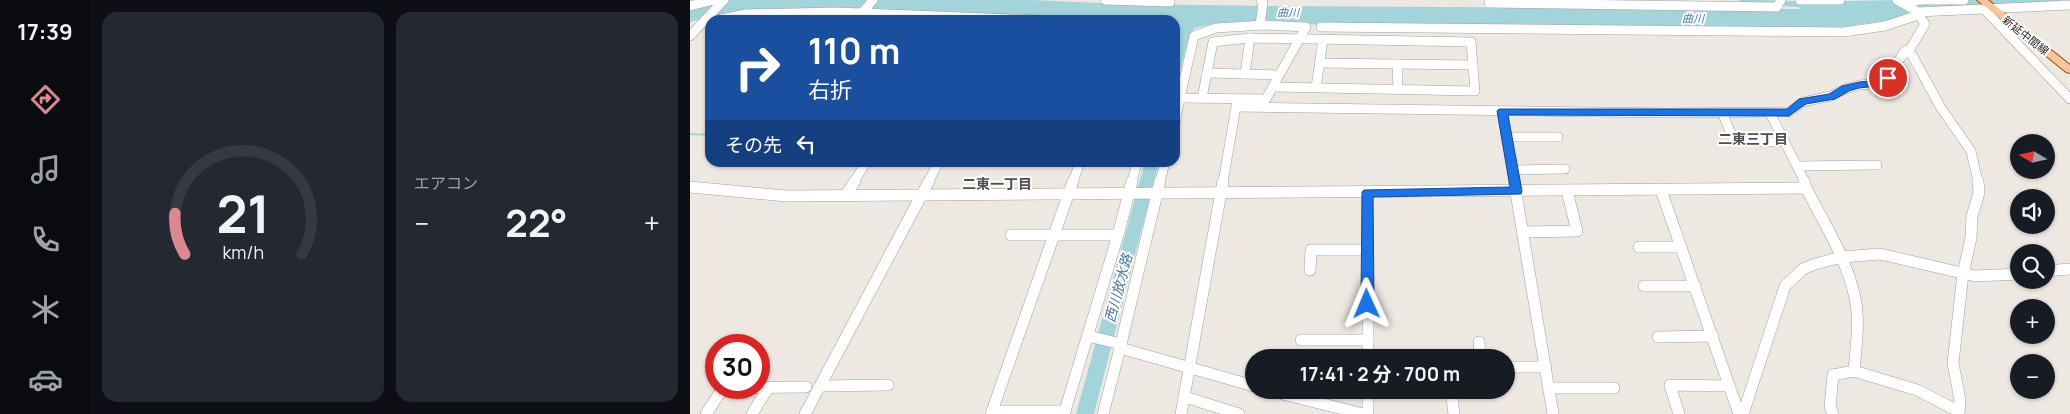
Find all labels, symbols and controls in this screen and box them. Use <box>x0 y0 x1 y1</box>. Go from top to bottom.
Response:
water label: 曲川 <box>1277 4 1300 20</box>
water label: 曲川 <box>1682 10 1705 26</box>
street label: 新延中間線 <box>2000 12 2052 58</box>
text: 17:39 <box>17 17 73 47</box>
text: 110 m <box>808 27 900 75</box>
icon: right <box>725 35 790 100</box>
pin <box>1867 57 1909 99</box>
icon: arrive <box>1874 64 1902 92</box>
text: 右折 <box>808 75 852 105</box>
icon: directions <box>28 82 63 117</box>
district label: 二東三丁目 <box>1718 129 1788 148</box>
icon: left <box>792 130 820 158</box>
text: その先 <box>725 132 782 158</box>
north arrow <box>2010 134 2055 179</box>
map controls <box>2010 134 2055 399</box>
icon: music <box>28 152 63 187</box>
text: エアコン <box>414 172 478 194</box>
district label: 二東一丁目 <box>962 174 1032 193</box>
text: 21 <box>216 178 270 249</box>
button: sound <box>2010 189 2055 234</box>
text: 22° <box>505 196 568 248</box>
text: − <box>414 204 429 242</box>
text: + <box>644 204 660 242</box>
icon: phone <box>28 222 63 257</box>
text: km/h <box>222 240 264 264</box>
button: search <box>2010 244 2055 289</box>
water label: 西川放水路 <box>1100 251 1136 324</box>
position arrow <box>1340 277 1392 329</box>
icon: climate <box>28 292 63 327</box>
button: + <box>2010 299 2055 344</box>
speed limit sign: 30 <box>705 334 770 399</box>
button: − <box>2010 354 2055 399</box>
text: 17:41 · 2 分 · 700 m <box>1300 361 1460 387</box>
icon: car <box>28 362 63 397</box>

